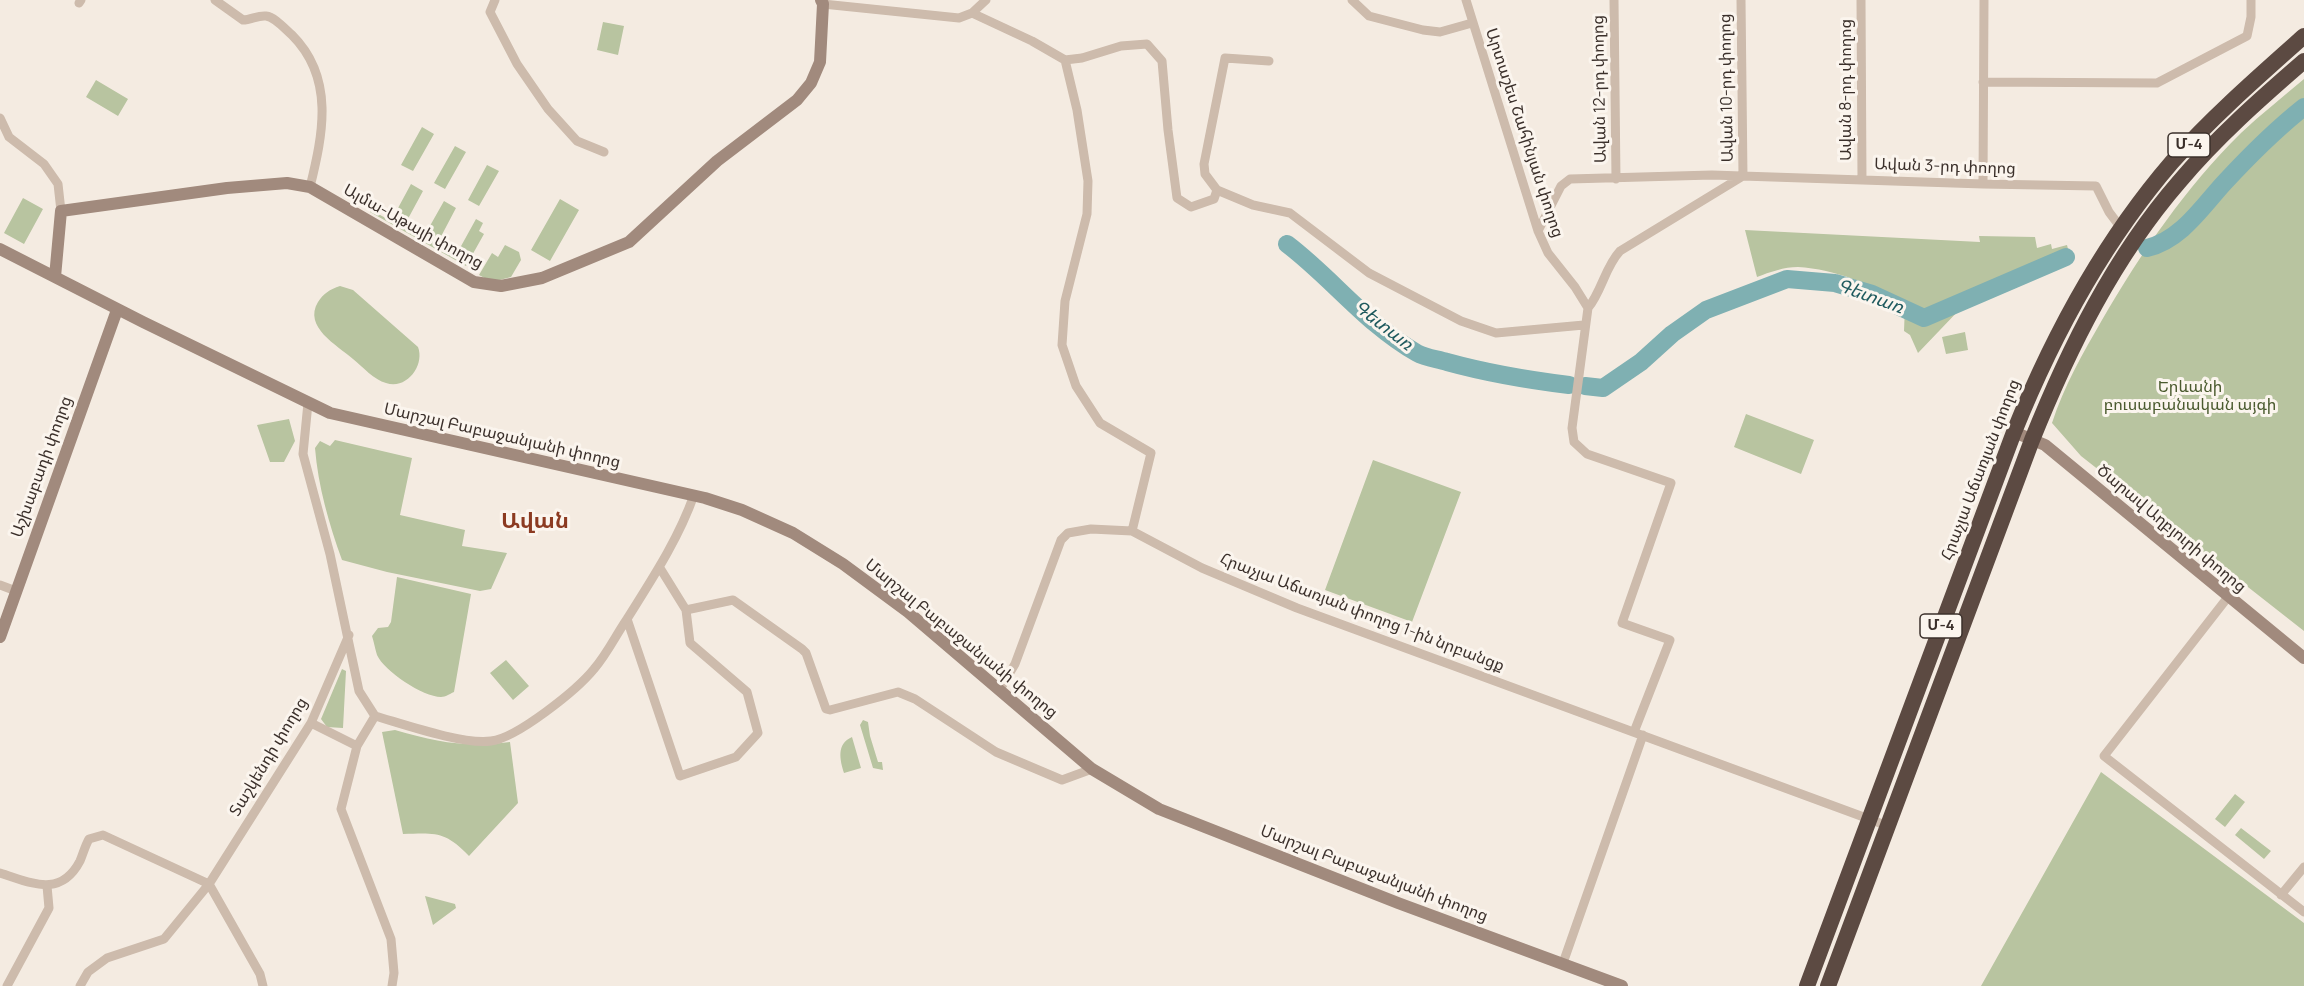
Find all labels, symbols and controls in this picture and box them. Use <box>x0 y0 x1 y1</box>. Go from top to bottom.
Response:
street label: Ավան 10-րդ փողոց <box>1716 13 1738 163</box>
street label: Ավան 12-րդ փողոց <box>1589 15 1611 163</box>
street label: Ավան 8-րդ փողոց <box>1837 19 1857 161</box>
street label: Արտաշես Շահինյան փողոց <box>1481 26 1567 240</box>
road number: Մ-4 <box>2168 133 2210 157</box>
street label: Ավան 3-րդ փողոց <box>1874 155 2016 179</box>
street label: Ալմա-Աթայի փողոց <box>340 181 486 273</box>
water label: Գետառ <box>1834 275 1906 319</box>
water label: Գետառ <box>1349 296 1417 356</box>
street label: Հրաչյա Աճառյան փողոց <box>1938 377 2024 563</box>
park label: Երևանի բուսաբանական այգի <box>2104 378 2276 416</box>
street label: Աշխաբադի փողոց <box>7 394 77 540</box>
street label: Մարշալ Բաբաջանյանի փողոց <box>382 399 622 473</box>
street label: Ծարավ Աղբյուրի փողոց <box>2092 461 2250 597</box>
district label: Ավան <box>501 509 569 535</box>
street label: Հրաչյա Աճառյան փողոց 1-ին նրբանցք <box>1217 550 1507 676</box>
street label: Մարշալ Բաբաջանյանի փողոց <box>861 555 1061 723</box>
road number: Մ-4 <box>1920 614 1962 638</box>
street label: Տաշկենդի փողոց <box>226 694 312 820</box>
street label: Մարշալ Բաբաջանյանի փողոց <box>1257 822 1491 926</box>

